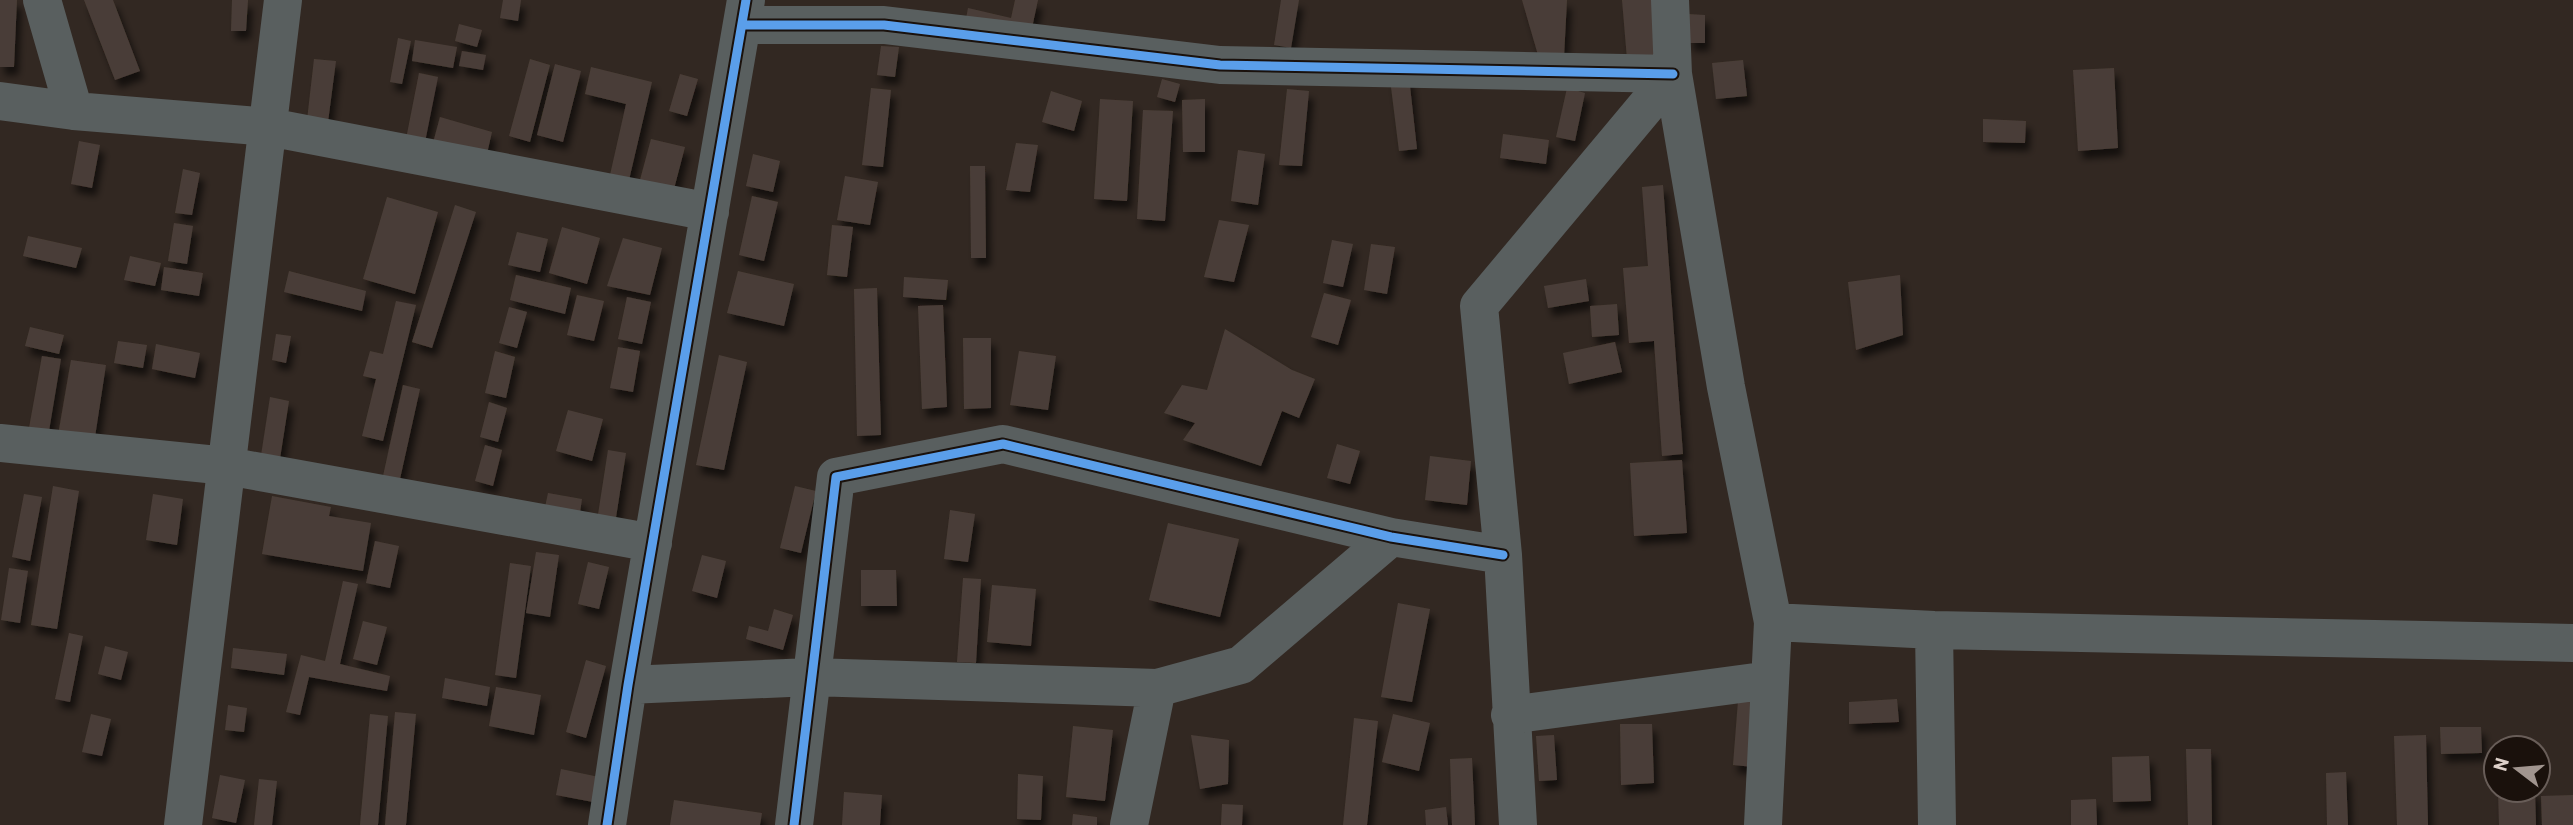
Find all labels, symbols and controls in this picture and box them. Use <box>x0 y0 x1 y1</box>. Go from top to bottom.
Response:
north arrow <box>2482 734 2552 804</box>
text: N <box>2487 755 2513 773</box>

